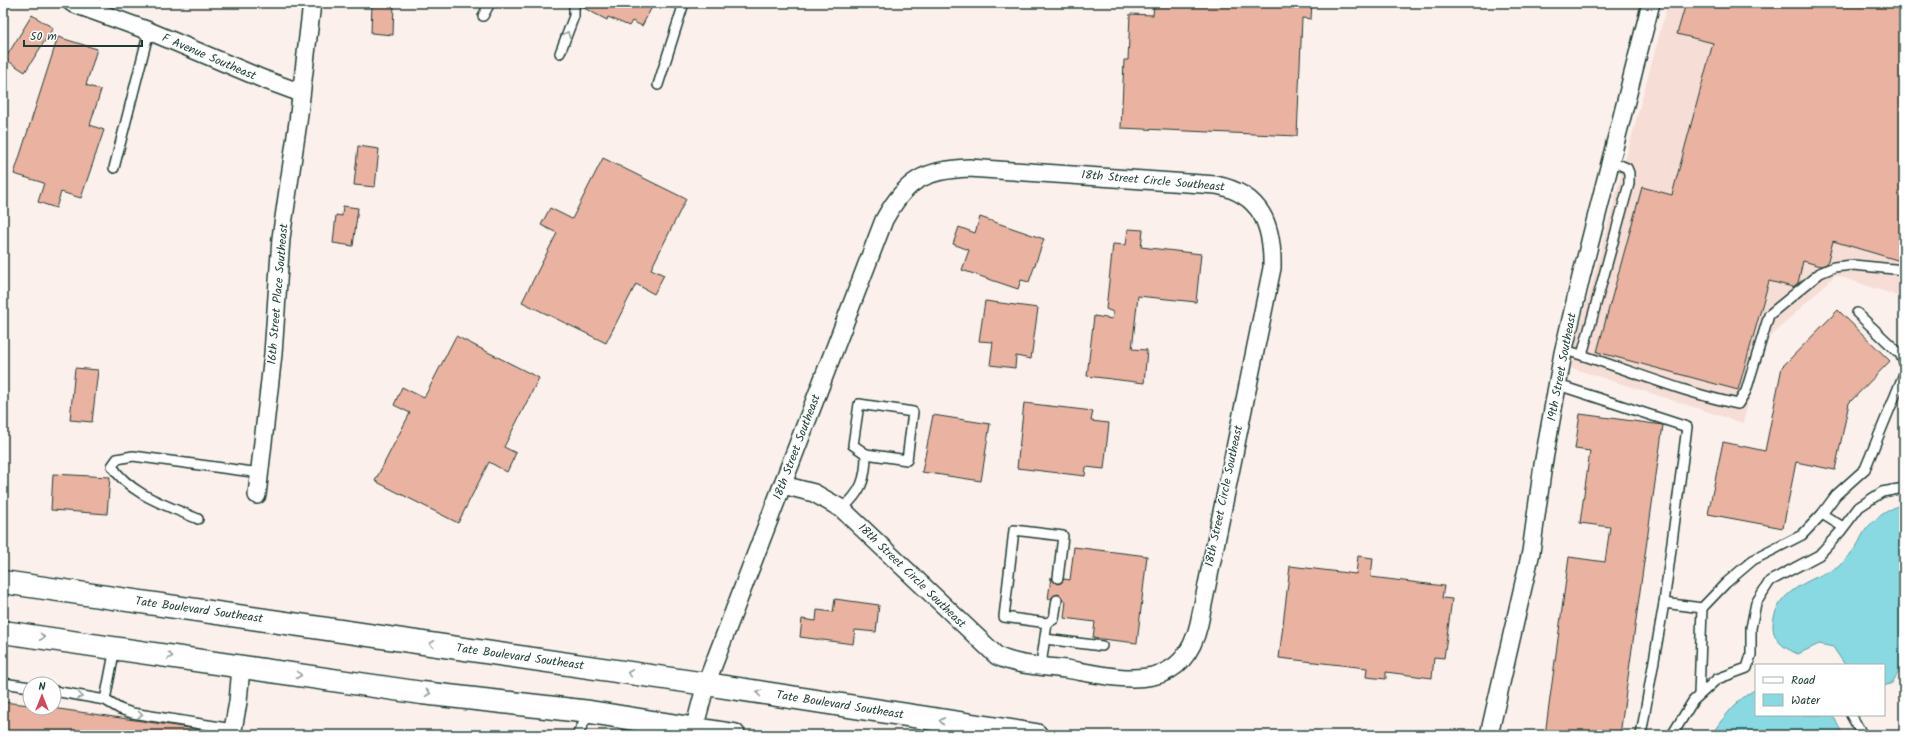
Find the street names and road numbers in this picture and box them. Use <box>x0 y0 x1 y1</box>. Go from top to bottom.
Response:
street label: F Avenue Southeast <box>159 29 259 86</box>
street label: 18th Street Circle Southeast <box>1080 165 1226 197</box>
street label: 16th Street Place Southeast <box>262 222 294 365</box>
street label: 19th Street Southeast <box>1542 311 1582 423</box>
street label: 18th Street Southeast <box>768 391 826 502</box>
street label: 18th Street Circle Southeast <box>1200 423 1248 568</box>
street label: 18th Street Circle Southeast <box>854 519 971 633</box>
street label: Tate Boulevard Southeast <box>134 592 265 628</box>
street label: Tate Boulevard Southeast <box>455 639 586 675</box>
street label: Tate Boulevard Southeast <box>775 686 906 725</box>

